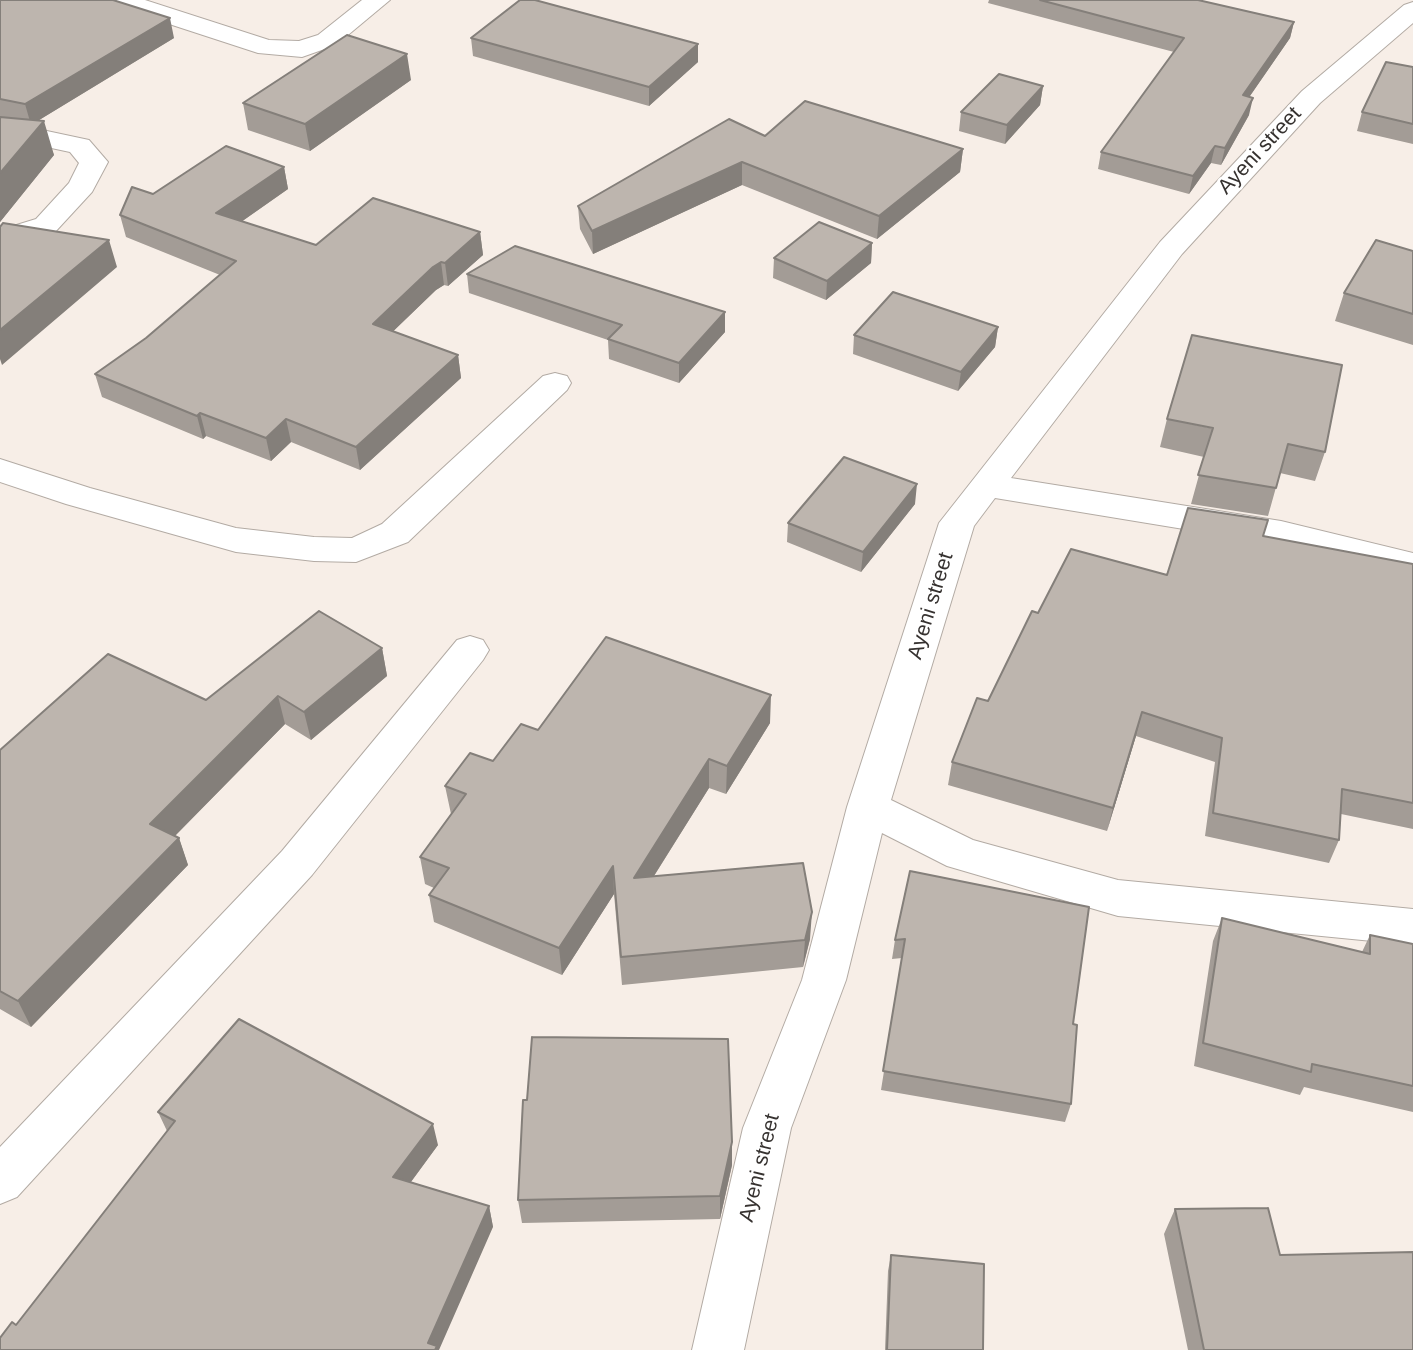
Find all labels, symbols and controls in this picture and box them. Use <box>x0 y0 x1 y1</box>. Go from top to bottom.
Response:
street label: Ayeni street <box>1213 102 1307 200</box>
street label: Ayeni street <box>903 549 959 663</box>
street label: Ayeni street <box>734 1111 786 1225</box>

